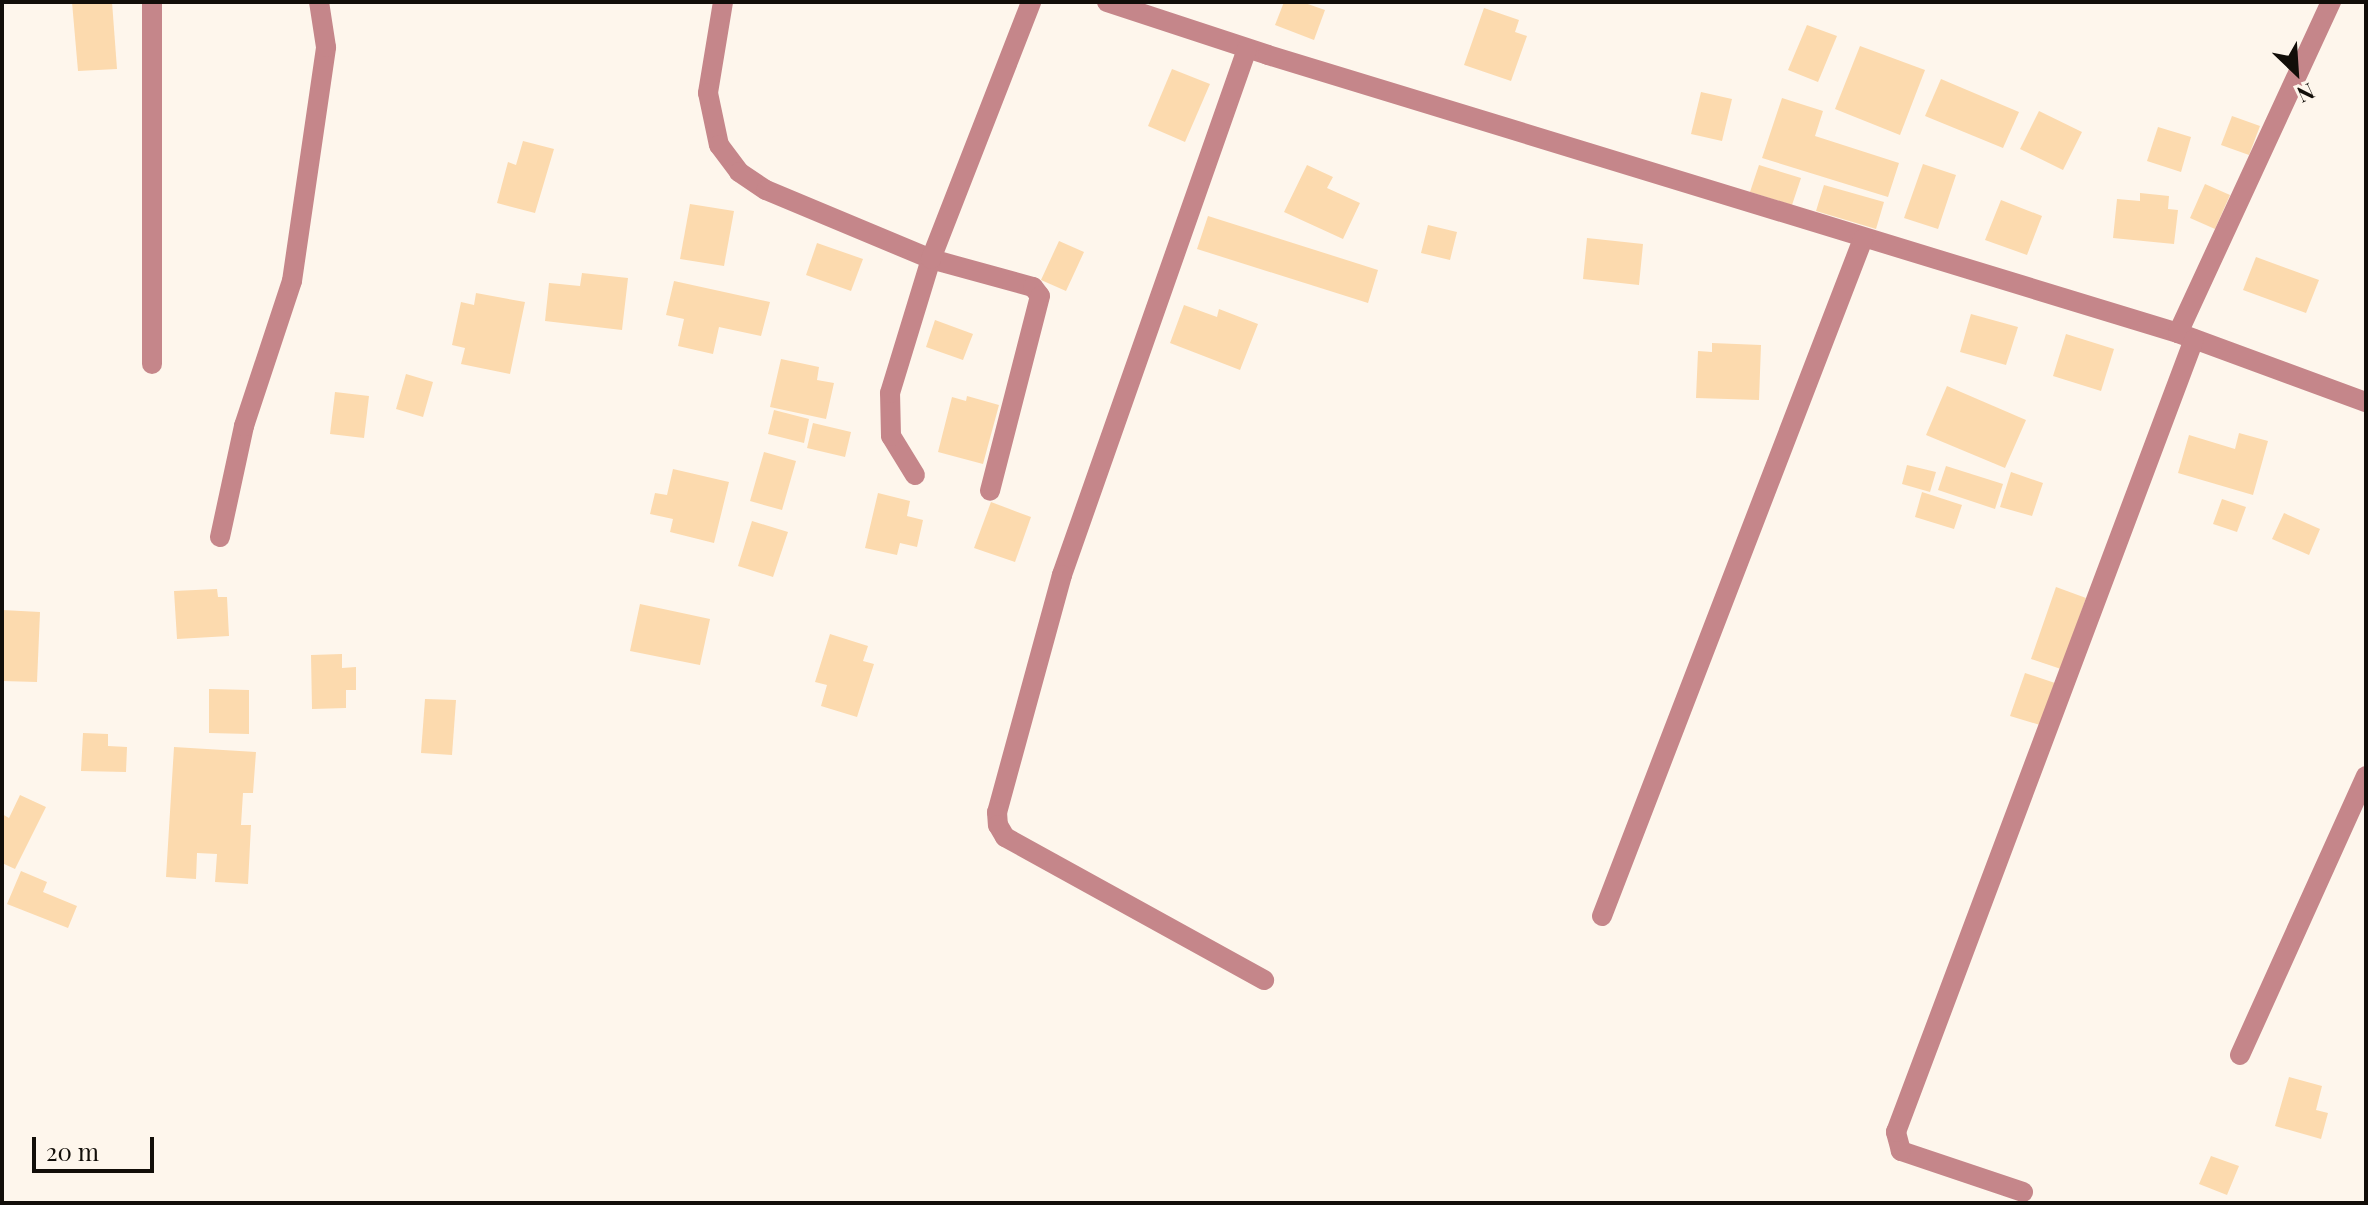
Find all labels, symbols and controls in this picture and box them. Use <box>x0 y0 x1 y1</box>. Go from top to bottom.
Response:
north arrow <box>2256 32 2336 112</box>
text: N <box>2293 77 2320 111</box>
scale bar <box>36 1121 158 1171</box>
text: 20 m <box>46 1135 99 1167</box>

